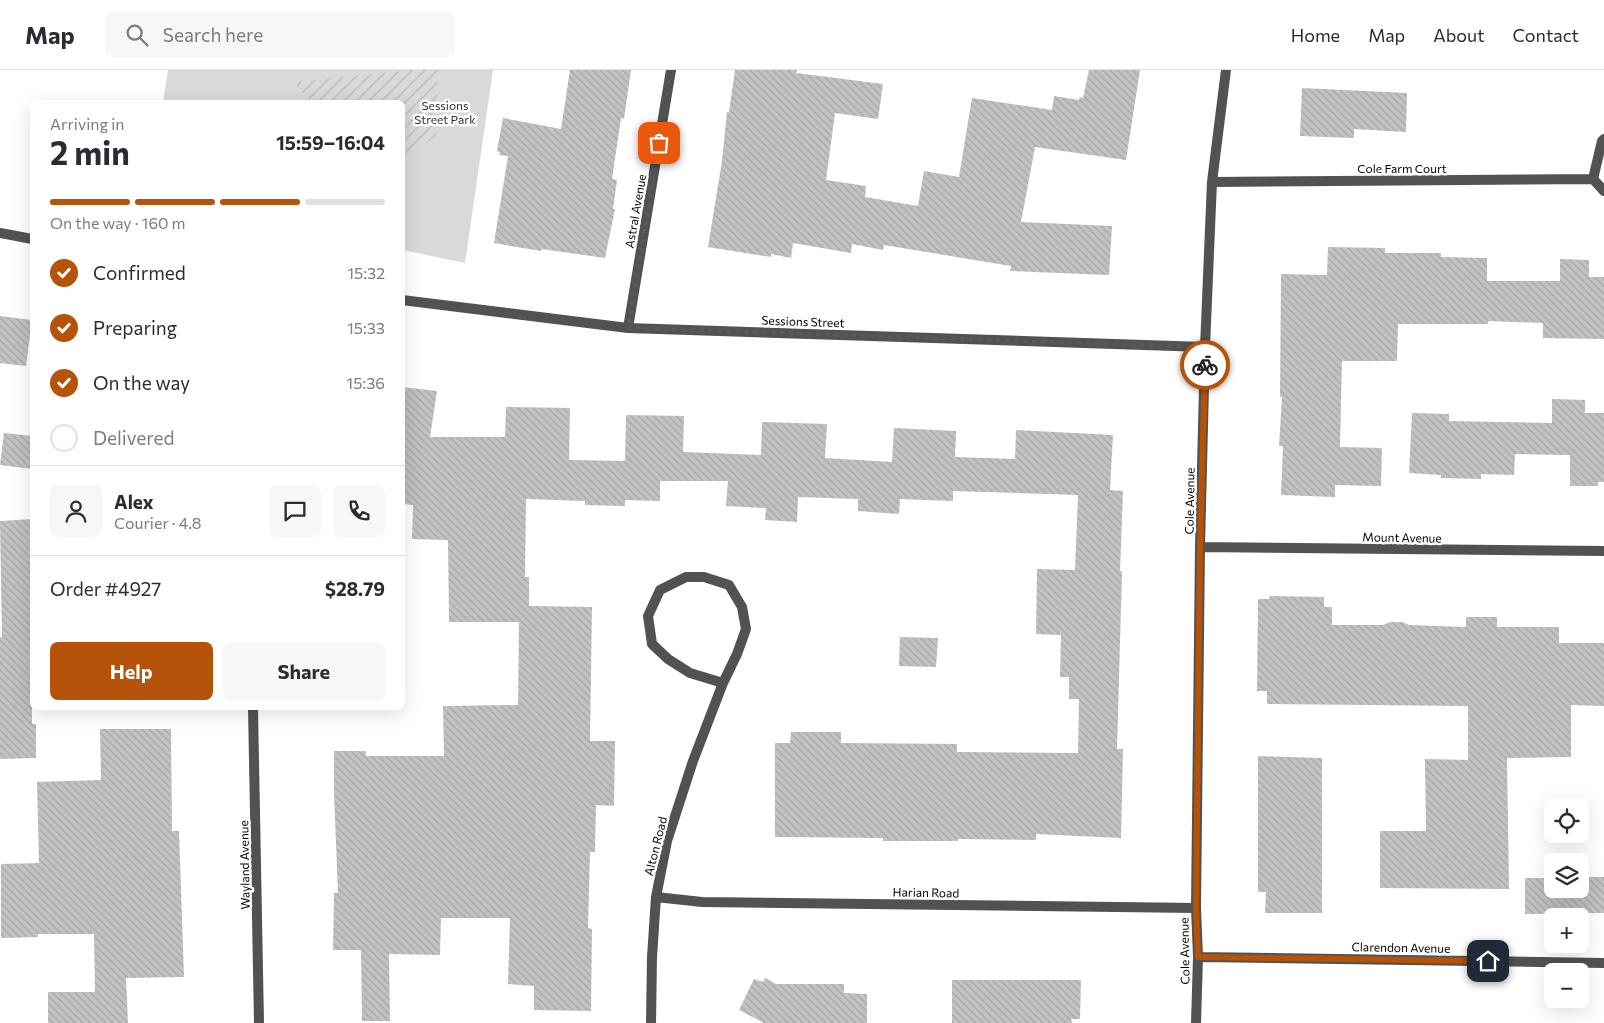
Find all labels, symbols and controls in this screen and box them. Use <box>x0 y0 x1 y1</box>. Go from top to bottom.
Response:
search box <box>105 12 455 57</box>
text: Map <box>25 20 75 49</box>
icon: search <box>123 21 151 49</box>
text: Search here <box>163 23 263 46</box>
text: Home <box>1291 24 1340 46</box>
text: Map <box>1368 24 1405 46</box>
text: About <box>1433 24 1485 46</box>
text: Contact <box>1513 24 1579 46</box>
park label: Sessions Street Park <box>414 98 476 126</box>
text: Arriving in <box>50 114 124 133</box>
pin <box>638 122 680 164</box>
icon: bag <box>645 129 673 157</box>
text: 15:59–16:04 <box>276 131 385 154</box>
text: 2 min <box>50 132 130 172</box>
street label: Cole Farm Court <box>1357 161 1447 175</box>
street label: Astral Avenue <box>622 173 648 249</box>
text: On the way · 160 m <box>50 213 186 232</box>
icon: check <box>50 259 78 287</box>
text: Confirmed <box>93 261 186 284</box>
text: 15:32 <box>347 263 385 282</box>
street label: Sessions Street <box>761 313 845 329</box>
icon: check <box>50 314 78 342</box>
text: Preparing <box>93 316 177 339</box>
text: 15:33 <box>347 318 385 337</box>
courier <box>1180 340 1230 390</box>
icon: bike <box>1191 351 1219 379</box>
icon: check <box>50 369 78 397</box>
text: On the way <box>93 371 190 394</box>
text: 15:36 <box>346 373 385 392</box>
text: Delivered <box>93 426 174 449</box>
street label: Cole Avenue <box>1181 467 1197 535</box>
button: person <box>50 485 102 537</box>
button: chat <box>269 485 321 537</box>
button: phone <box>333 485 385 537</box>
text: Alex <box>114 490 154 513</box>
text: Courier · 4.8 <box>114 513 201 532</box>
street label: Mount Avenue <box>1362 529 1442 545</box>
text: Order #4927 <box>50 577 161 600</box>
text: $28.79 <box>325 577 385 600</box>
button: Help <box>50 642 213 700</box>
button: Share <box>223 642 385 700</box>
map controls <box>1544 798 1589 1008</box>
button: locate <box>1544 798 1589 843</box>
street label: Alton Road <box>641 815 669 877</box>
street label: Wayland Avenue <box>236 820 252 910</box>
button: layers <box>1544 853 1589 898</box>
street label: Harian Road <box>893 884 959 900</box>
button: + <box>1544 908 1589 953</box>
street label: Cole Avenue <box>1176 917 1192 985</box>
street label: Clarendon Avenue <box>1352 939 1450 955</box>
pin <box>1467 940 1509 982</box>
icon: home <box>1474 947 1502 975</box>
button: − <box>1544 963 1589 1008</box>

